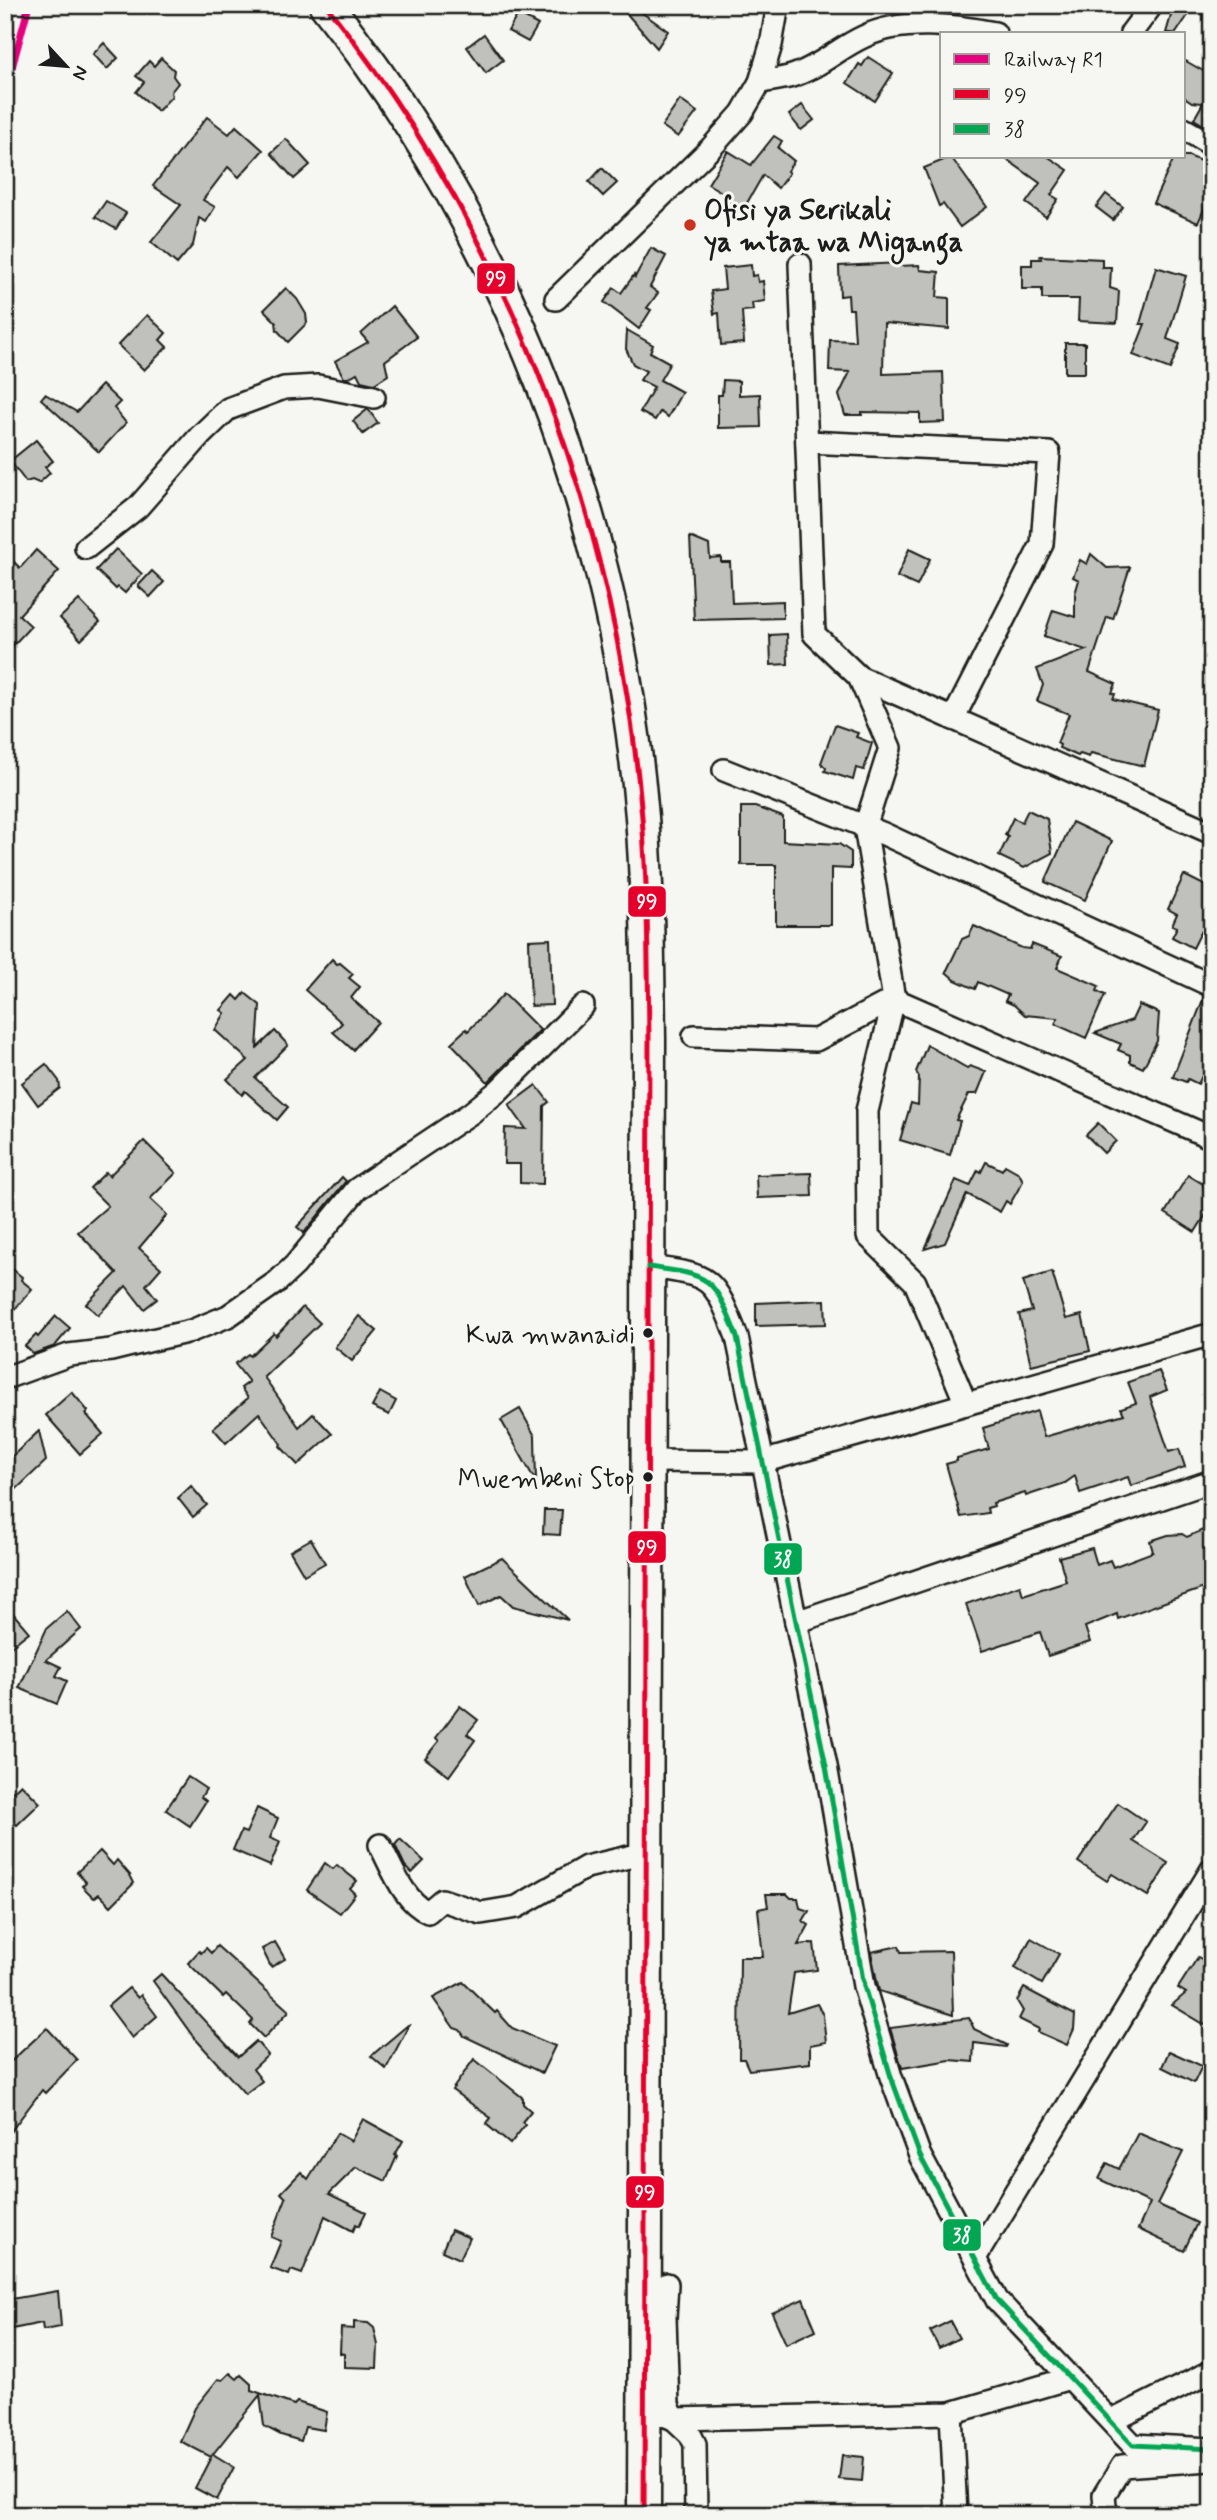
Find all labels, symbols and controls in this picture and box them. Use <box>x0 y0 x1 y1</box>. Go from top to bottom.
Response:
north arrow <box>32 32 102 102</box>
legend <box>940 32 1186 158</box>
text: Railway R1 <box>1004 46 1103 74</box>
text: N <box>66 62 94 84</box>
text: 99 <box>1004 82 1027 110</box>
text: 38 <box>1004 116 1025 144</box>
place label: Ofisi ya Serikali ya mtaa wa Miganga <box>704 193 963 265</box>
marker: Ofisi ya Serikali ya mtaa wa Miganga <box>682 217 698 233</box>
line badge: 99 <box>476 262 516 295</box>
text: 99 <box>486 267 506 292</box>
line badge: 99 <box>627 885 667 918</box>
text: 99 <box>637 890 657 915</box>
place label: Kwa mwanaidi <box>466 1319 635 1353</box>
marker: Kwa mwanaidi <box>641 1326 655 1340</box>
place label: Mwembeni Stop <box>458 1463 635 1497</box>
marker: Mwembeni Stop <box>641 1470 655 1484</box>
line badge: 99 <box>627 1530 667 1564</box>
text: 99 <box>637 1536 657 1561</box>
line badge: 38 <box>763 1542 803 1576</box>
text: 38 <box>773 1548 793 1573</box>
line badge: 99 <box>625 2175 665 2209</box>
text: 99 <box>635 2181 655 2206</box>
line badge: 38 <box>942 2218 982 2252</box>
text: 38 <box>952 2224 972 2249</box>

